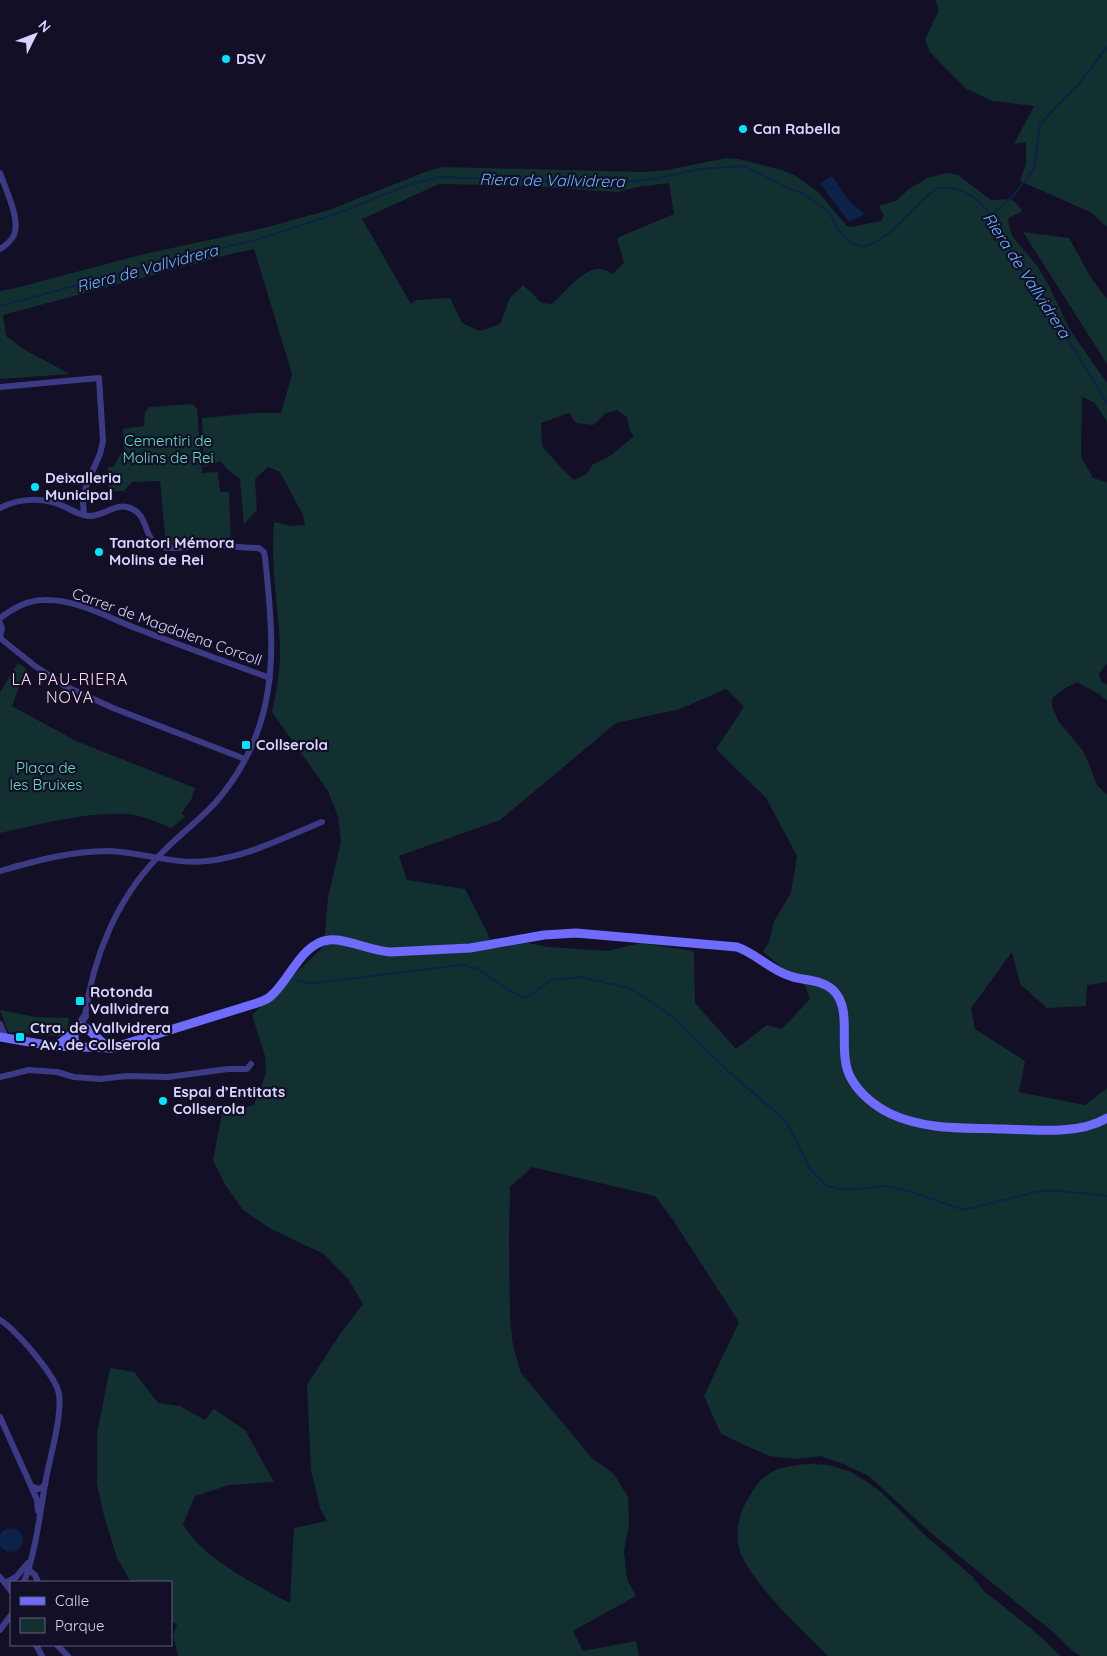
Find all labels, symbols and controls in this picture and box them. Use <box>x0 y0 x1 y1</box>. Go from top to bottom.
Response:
north arrow <box>10 10 60 60</box>
text: N <box>35 16 55 36</box>
place label: DSV <box>236 49 266 68</box>
marker: DSV <box>220 53 232 65</box>
place label: Can Rabella <box>753 119 841 138</box>
marker: Can Rabella <box>737 123 749 135</box>
water label: Riera de Vallvidrera <box>479 169 626 191</box>
water label: Riera de Vallvidrera <box>979 209 1076 343</box>
water label: Riera de Vallvidrera <box>74 239 221 296</box>
park label: Cementiri de Molins de Rei <box>122 431 214 467</box>
place label: Deixalleria Municipal <box>45 468 121 504</box>
marker: Deixalleria Municipal <box>29 481 41 493</box>
place label: Tanatori Mémora Molins de Rei <box>109 533 234 569</box>
marker: Tanatori Mémora Molins de Rei <box>93 546 105 558</box>
street label: Carrer de Magdalena Corcoll <box>70 583 265 670</box>
district label: LA PAU-RIERA NOVA <box>12 669 128 707</box>
place label: Collserola <box>256 735 328 754</box>
marker: Collserola <box>240 739 252 751</box>
park label: Plaça de les Bruixes <box>10 758 82 794</box>
place label: Rotonda Vallvidrera <box>90 982 169 1018</box>
marker: Rotonda Vallvidrera <box>74 995 86 1007</box>
place label: Ctra. de Vallvidrera - Av. de Collserola <box>30 1018 171 1054</box>
marker: Ctra. de Vallvidrera - Av. de Collserola <box>14 1031 26 1043</box>
place label: Espai d’Entitats Collserola <box>173 1082 285 1118</box>
marker: Espai d’Entitats Collserola <box>157 1095 169 1107</box>
legend <box>10 1581 172 1646</box>
text: Calle <box>55 1591 89 1610</box>
text: Parque <box>55 1616 105 1635</box>

